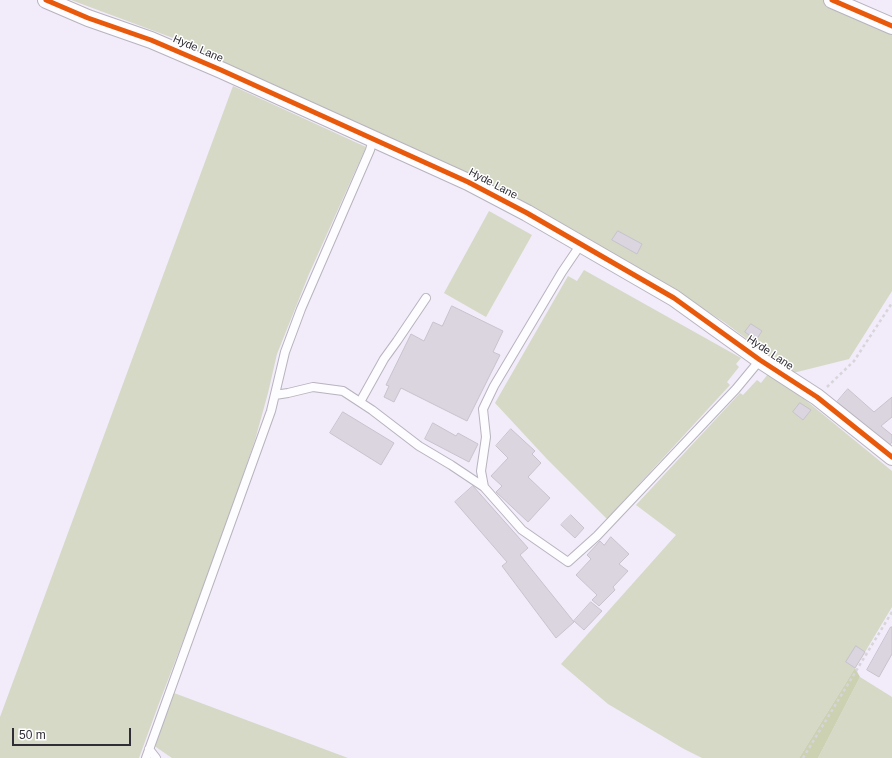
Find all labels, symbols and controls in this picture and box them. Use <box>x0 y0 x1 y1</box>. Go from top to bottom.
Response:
street label: Hyde Lane <box>171 33 225 65</box>
street label: Hyde Lane <box>466 166 520 202</box>
street label: Hyde Lane <box>744 333 796 373</box>
scale bar <box>14 720 133 746</box>
text: 50 m <box>19 728 46 742</box>

